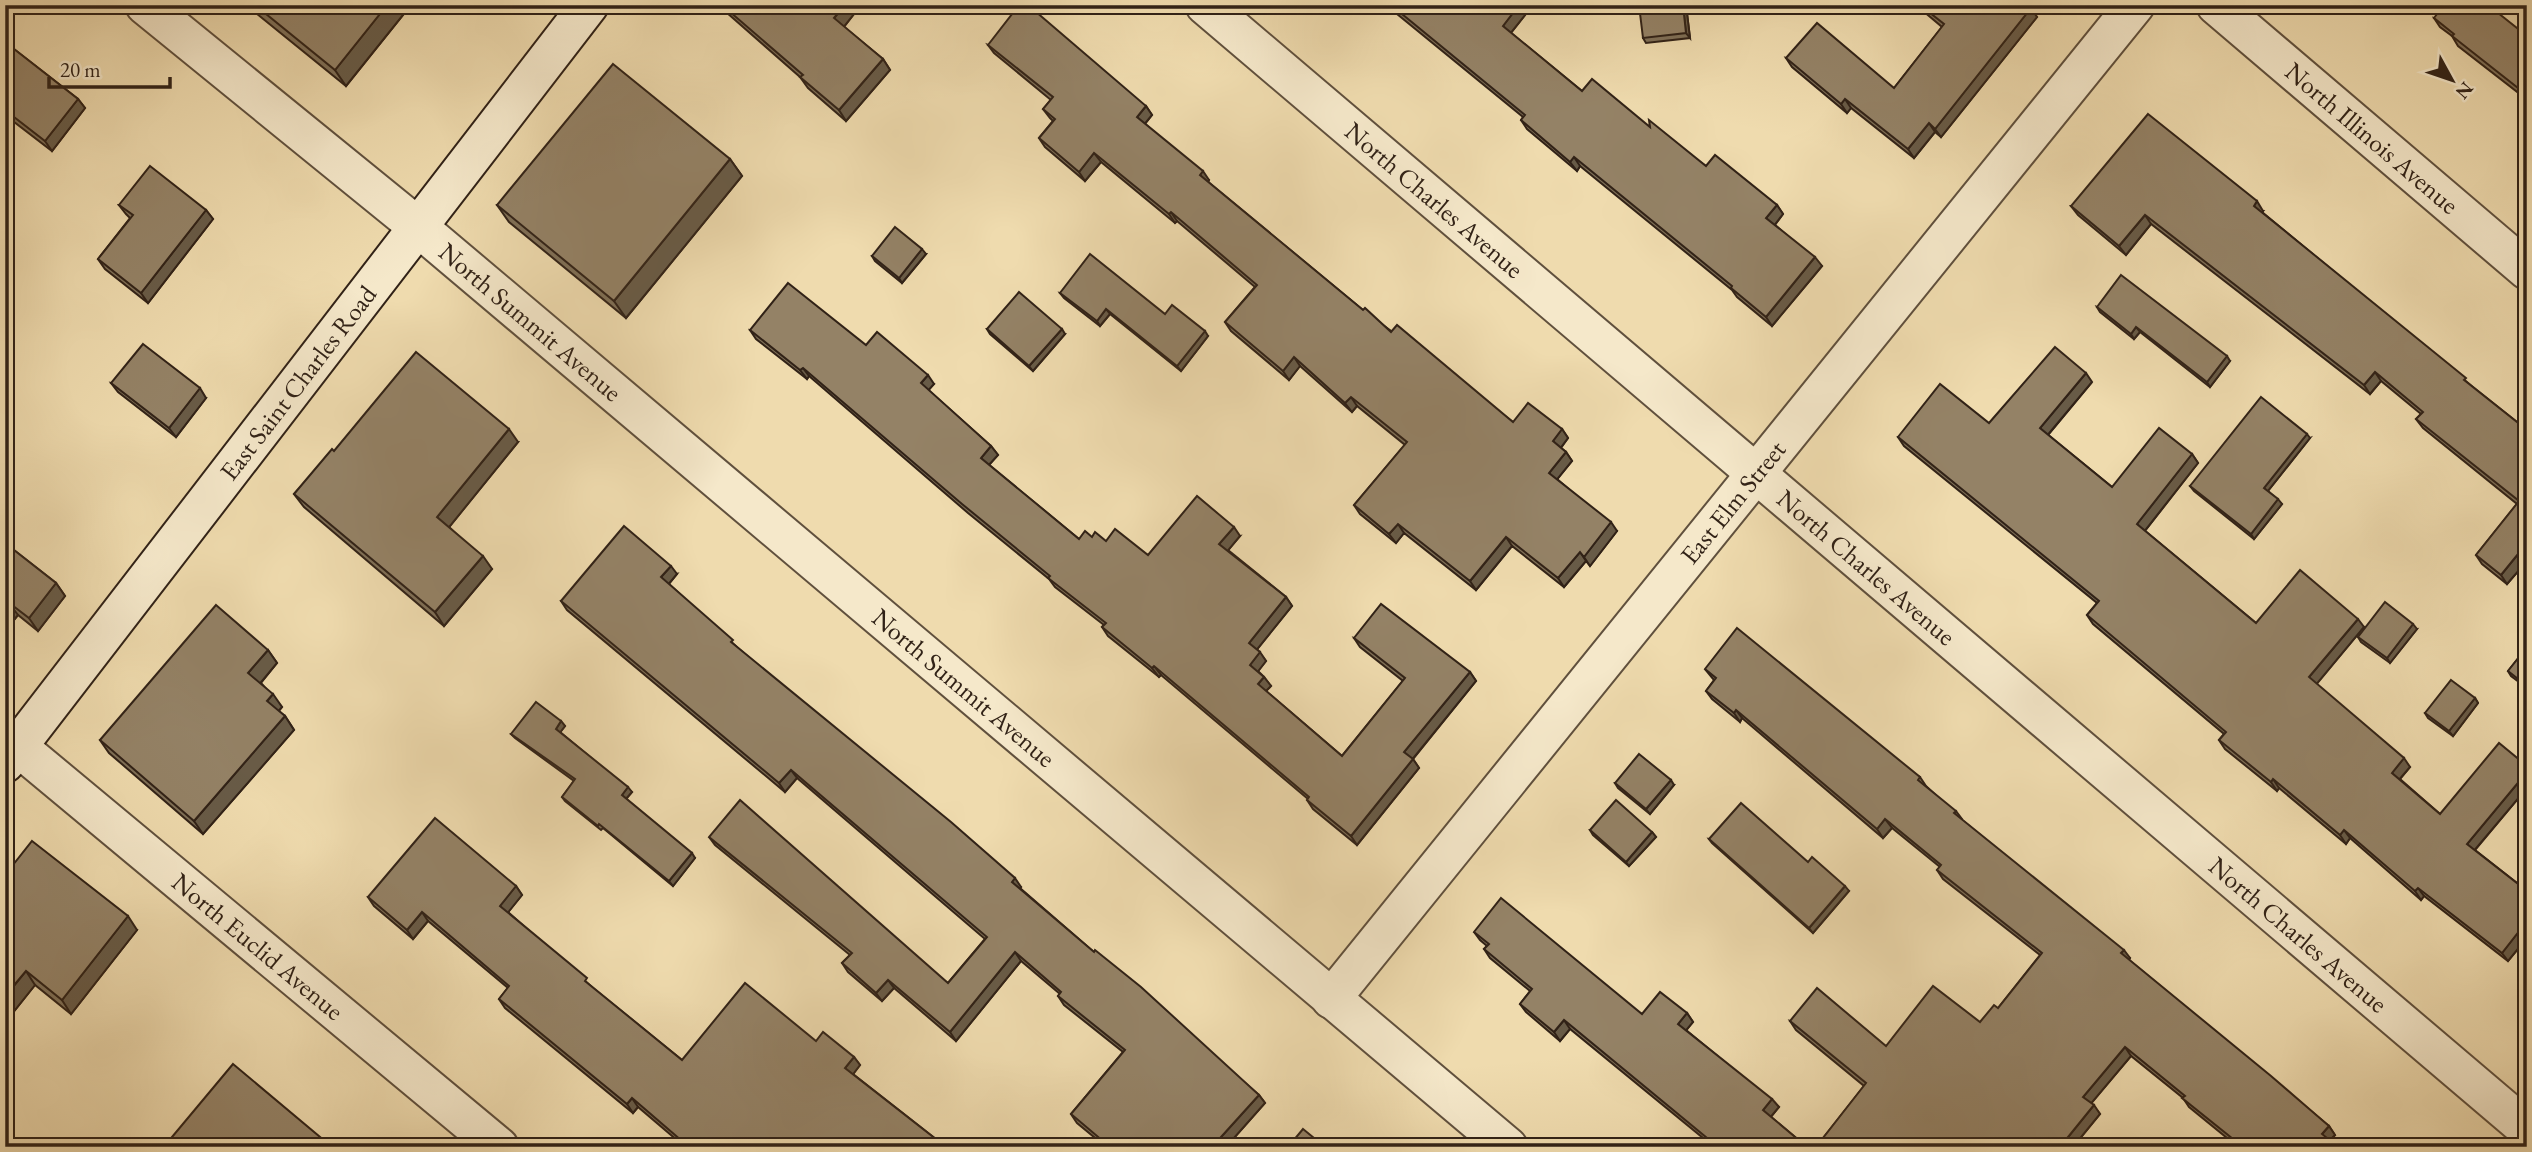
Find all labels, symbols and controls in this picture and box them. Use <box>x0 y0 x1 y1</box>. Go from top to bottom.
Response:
scale bar <box>49 46 170 90</box>
north arrow <box>2416 46 2486 116</box>
text: 20 m <box>60 56 101 83</box>
street label: North Illinois Avenue <box>2278 56 2464 220</box>
street label: North Charles Avenue <box>1338 114 1531 286</box>
street label: North Summit Avenue <box>432 235 629 409</box>
street label: East Saint Charles Road <box>212 278 384 487</box>
street label: East Elm Street <box>1673 433 1793 571</box>
street label: North Charles Avenue <box>1770 482 1963 653</box>
street label: North Summit Avenue <box>865 601 1062 775</box>
street label: North Charles Avenue <box>2202 849 2395 1020</box>
street label: North Euclid Avenue <box>165 865 351 1028</box>

